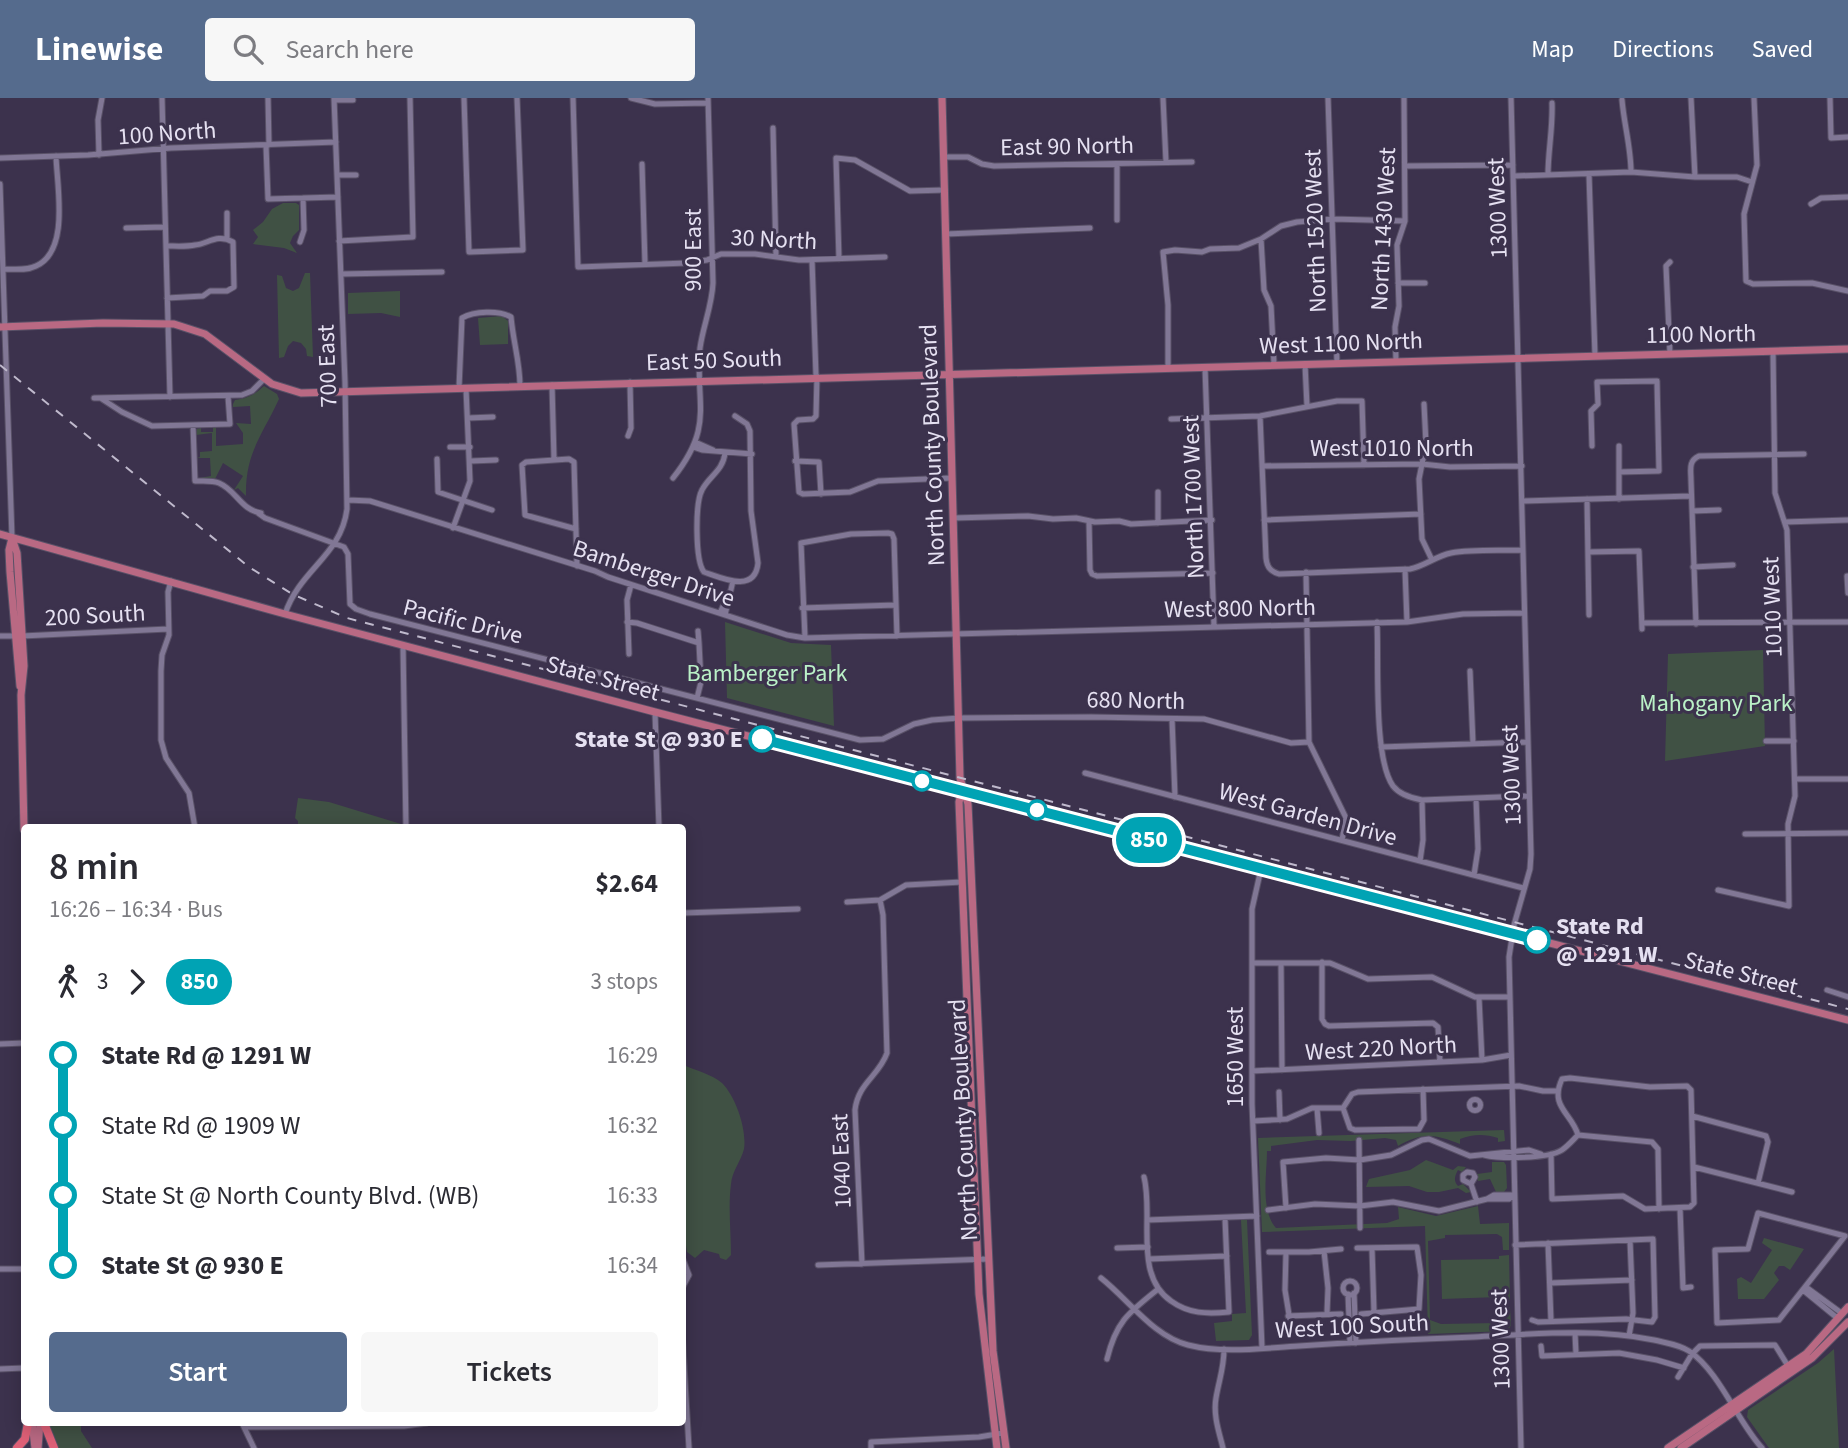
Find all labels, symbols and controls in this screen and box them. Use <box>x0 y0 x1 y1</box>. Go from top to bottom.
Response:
search box <box>205 18 695 81</box>
text: Linewise <box>35 26 163 73</box>
icon: search <box>229 30 267 68</box>
text: Search here <box>285 31 414 68</box>
text: Map <box>1531 32 1574 67</box>
text: Directions <box>1612 32 1714 67</box>
text: Saved <box>1752 32 1813 67</box>
street label: 100 North <box>117 113 217 154</box>
street label: East 90 North <box>1000 128 1134 165</box>
street label: North 1430 West <box>1362 146 1405 312</box>
street label: North 1520 West <box>1295 149 1336 313</box>
street label: 1300 West <box>1478 157 1517 259</box>
street label: 900 East <box>676 208 711 292</box>
street label: 30 North <box>730 220 818 259</box>
street label: 1100 North <box>1645 316 1757 353</box>
street label: North County Boulevard <box>911 323 954 567</box>
street label: West 1100 North <box>1259 323 1423 364</box>
street label: 700 East <box>309 324 346 408</box>
street label: East 50 South <box>645 341 783 380</box>
street label: North 1700 West <box>1173 415 1214 579</box>
street label: West 1010 North <box>1310 431 1474 466</box>
street label: Bamberger Drive <box>568 531 739 616</box>
street label: 1010 West <box>1753 556 1792 658</box>
street label: Pacific Drive <box>399 590 526 653</box>
street label: West 800 North <box>1164 590 1316 627</box>
street label: 200 South <box>44 595 146 636</box>
street label: State Street <box>542 647 664 710</box>
park label: Bamberger Park <box>686 656 848 691</box>
street label: 680 North <box>1086 682 1186 719</box>
park label: Mahogany Park <box>1639 686 1793 721</box>
place label: State St @ 930 E <box>574 722 743 757</box>
street label: 1300 West <box>1492 724 1531 826</box>
marker: State St @ 930 E <box>749 726 775 752</box>
unlabelled marker <box>912 771 932 791</box>
street label: West Garden Drive <box>1215 774 1401 855</box>
unlabelled marker <box>1027 800 1047 820</box>
line badge: 850 <box>1109 817 1189 863</box>
text: 850 <box>1130 822 1168 857</box>
text: 8 min <box>49 840 139 894</box>
text: $2.64 <box>595 865 658 902</box>
text: 16:26 – 16:34 · Bus <box>49 893 223 926</box>
place label: State Rd @ 1291 W <box>1556 909 1658 972</box>
marker: State Rd @ 1291 W <box>1524 927 1550 953</box>
street label: State Street <box>1680 942 1802 1005</box>
icon: walk <box>49 963 87 1001</box>
icon: forward <box>118 963 156 1001</box>
text: 850 <box>180 964 218 999</box>
text: 3 <box>97 965 108 998</box>
text: 3 stops <box>591 965 658 998</box>
street label: North County Boulevard <box>940 998 987 1242</box>
street label: 1650 West <box>1218 1007 1253 1107</box>
street label: West 220 North <box>1304 1027 1458 1070</box>
text: State Rd @ 1291 W <box>101 1037 311 1074</box>
text: 16:29 <box>607 1039 658 1072</box>
text: State Rd @ 1909 W <box>101 1107 301 1144</box>
text: 16:32 <box>607 1109 658 1142</box>
street label: 1040 East <box>822 1113 861 1209</box>
text: State St @ North County Blvd. (WB) <box>101 1177 479 1214</box>
text: 16:33 <box>607 1179 658 1212</box>
text: State St @ 930 E <box>101 1247 284 1284</box>
text: 16:34 <box>607 1249 658 1282</box>
street label: 1300 West <box>1481 1288 1520 1390</box>
street label: West 100 South <box>1274 1305 1430 1348</box>
button: Start <box>49 1332 347 1412</box>
button: Tickets <box>361 1332 658 1412</box>

